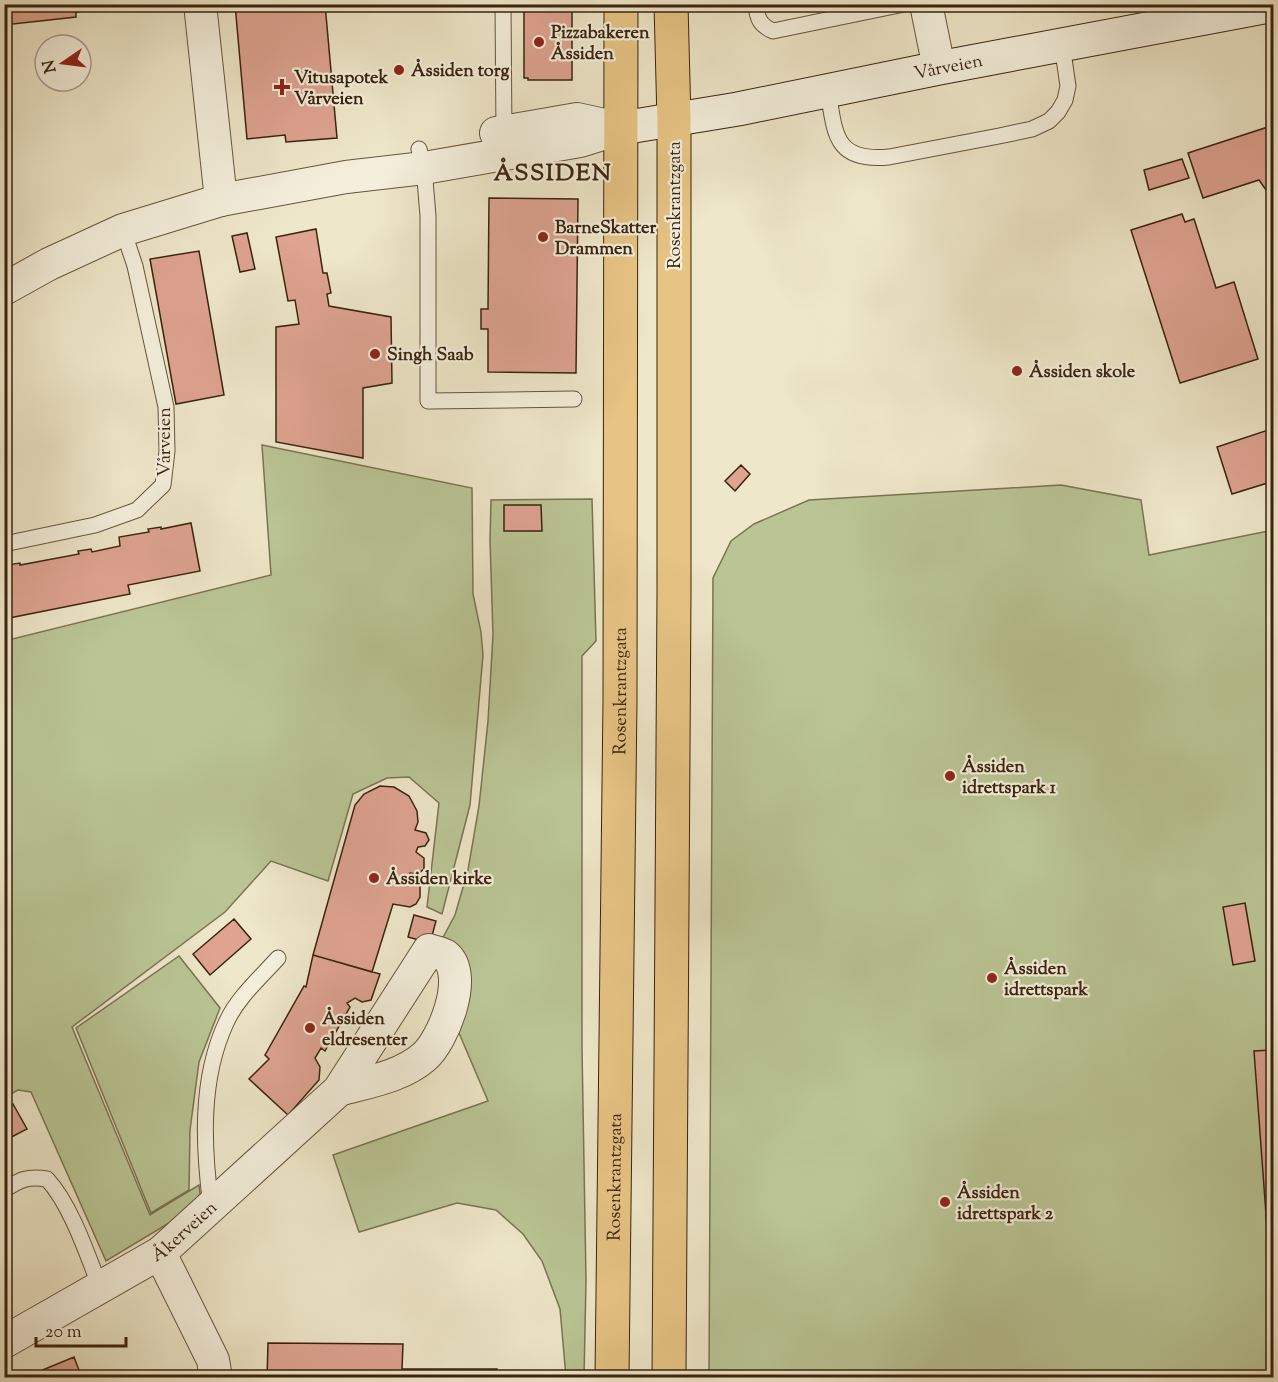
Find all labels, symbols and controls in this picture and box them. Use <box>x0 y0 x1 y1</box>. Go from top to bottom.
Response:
place label: Pizzabakeren Åssiden <box>551 21 650 68</box>
north arrow <box>33 33 93 93</box>
marker: Pizzabakeren Åssiden <box>532 35 546 49</box>
street label: Vårveien <box>912 49 985 88</box>
text: N <box>38 57 64 75</box>
place label: Åssiden torg <box>411 58 509 85</box>
marker: Åssiden torg <box>392 63 406 77</box>
place label: Vitusapotek Vårveien <box>294 66 388 113</box>
marker: Vitusapotek Vårveien <box>275 80 289 94</box>
street label: Rosenkrantzgata <box>663 141 689 269</box>
district label: ÅSSIDEN <box>494 157 612 191</box>
place label: BarneSkatter Drammen <box>555 216 656 263</box>
marker: BarneSkatter Drammen <box>536 230 550 244</box>
place label: Singh Saab <box>387 343 474 369</box>
marker: Singh Saab <box>368 347 382 361</box>
place label: Åssiden skole <box>1029 359 1136 386</box>
marker: Åssiden skole <box>1010 364 1024 378</box>
street label: Vårveien <box>153 407 179 477</box>
street label: Rosenkrantzgata <box>608 627 635 755</box>
place label: Åssiden idrettspark 1 <box>962 754 1057 802</box>
marker: Åssiden idrettspark 1 <box>943 769 957 783</box>
place label: Åssiden kirke <box>386 866 493 893</box>
marker: Åssiden kirke <box>367 871 381 885</box>
place label: Åssiden idrettspark <box>1004 956 1088 1004</box>
marker: Åssiden idrettspark <box>985 971 999 985</box>
place label: Åssiden eldresenter <box>322 1006 408 1054</box>
marker: Åssiden eldresenter <box>303 1021 317 1035</box>
street label: Rosenkrantzgata <box>603 1113 630 1241</box>
place label: Åssiden idrettspark 2 <box>957 1180 1054 1228</box>
marker: Åssiden idrettspark 2 <box>938 1195 952 1209</box>
street label: Åkerveien <box>148 1196 224 1270</box>
scale bar <box>36 1310 126 1348</box>
text: 20 m <box>45 1320 82 1346</box>

